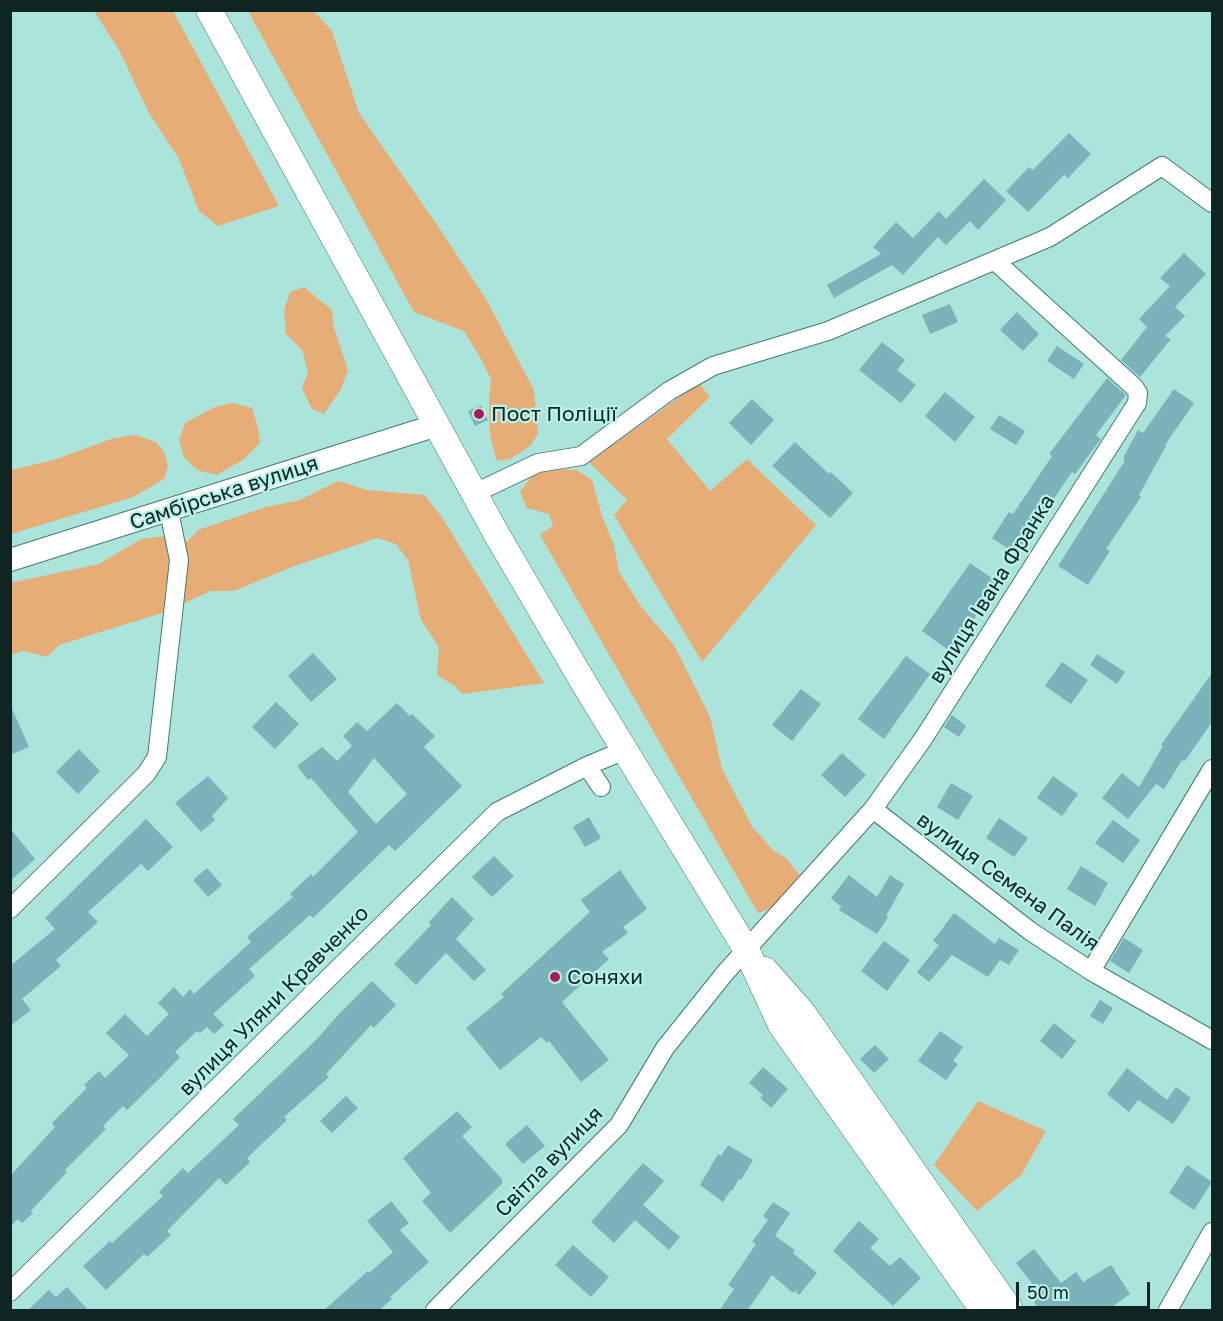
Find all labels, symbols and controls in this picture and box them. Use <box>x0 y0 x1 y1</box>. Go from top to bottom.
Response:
place label: Пост Поліції <box>491 401 617 427</box>
marker: Пост Поліції <box>472 407 486 421</box>
street label: Самбірська вулиця <box>127 451 321 535</box>
street label: вулиця Івана Франка <box>924 490 1060 688</box>
street label: вулиця Семена Палія <box>912 807 1104 957</box>
street label: вулиця Уляни Кравченко <box>174 901 374 1101</box>
place label: Соняхи <box>567 964 643 990</box>
marker: Соняхи <box>548 970 562 984</box>
street label: Світла вулиця <box>490 1102 608 1222</box>
scale bar <box>1019 1270 1152 1308</box>
text: 50 m <box>1027 1281 1069 1303</box>

